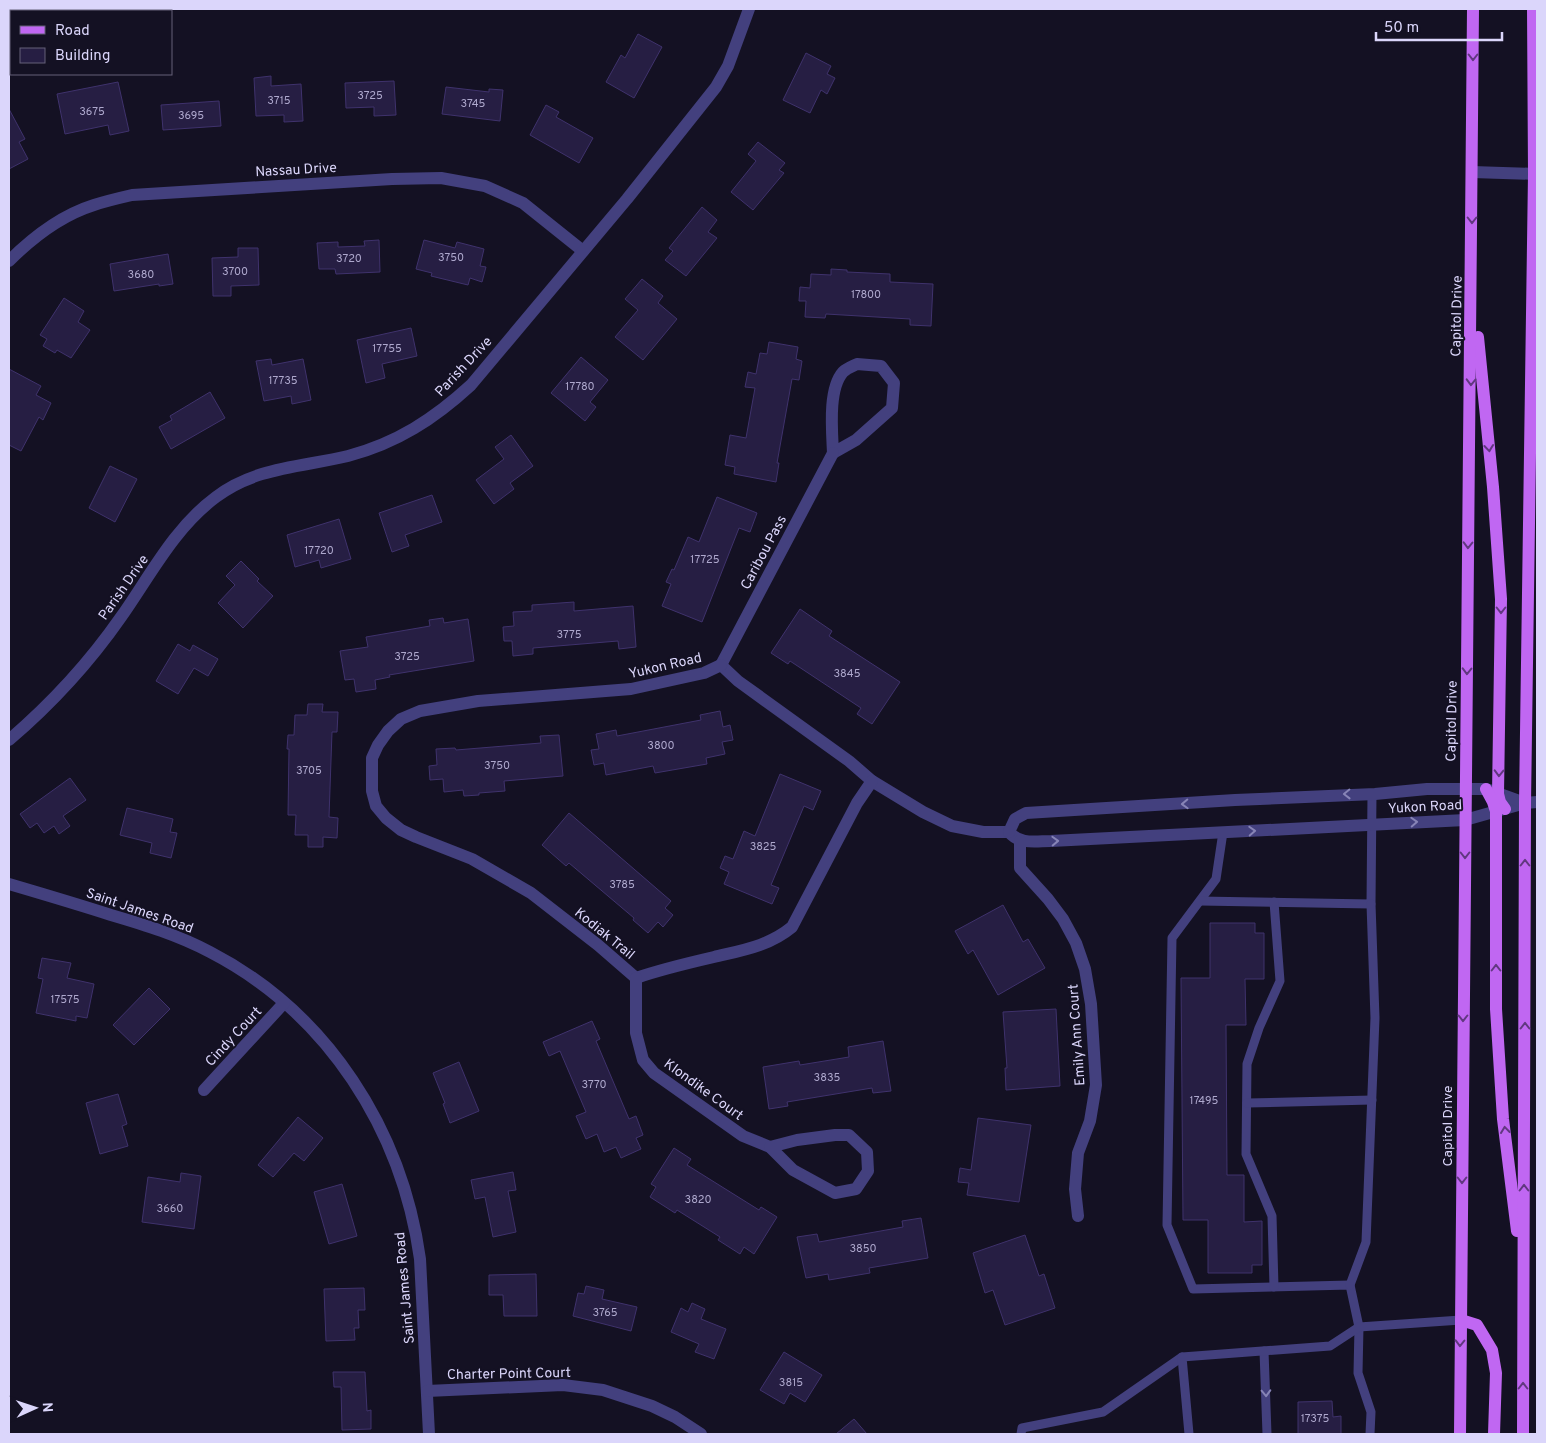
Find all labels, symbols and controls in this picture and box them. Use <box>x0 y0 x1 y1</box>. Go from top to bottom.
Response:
legend <box>10 10 172 75</box>
scale bar <box>1376 10 1502 42</box>
text: 50 m <box>1384 19 1419 38</box>
text: Road <box>55 22 90 41</box>
text: Building <box>55 47 110 66</box>
one-way arrow <box>1468 54 1478 62</box>
house number: 3725 <box>357 89 383 103</box>
house number: 3715 <box>267 94 291 108</box>
house number: 3745 <box>461 97 486 111</box>
house number: 3675 <box>79 105 105 119</box>
house number: 3695 <box>178 109 204 123</box>
street label: Nassau Drive <box>255 160 337 181</box>
one-way arrow <box>1467 216 1477 224</box>
house number: 3750 <box>438 251 464 265</box>
house number: 3720 <box>336 252 362 266</box>
house number: 3700 <box>222 265 248 279</box>
house number: 3680 <box>128 268 154 282</box>
street label: Capitol Drive <box>1448 275 1467 357</box>
house number: 17800 <box>851 288 881 302</box>
street label: Parish Drive <box>432 333 496 401</box>
house number: 17755 <box>372 342 402 356</box>
house number: 17735 <box>268 374 298 388</box>
one-way arrow <box>1466 379 1476 387</box>
house number: 17780 <box>565 380 595 394</box>
one-way arrow <box>1483 444 1494 452</box>
street label: Caribou Pass <box>738 513 791 593</box>
one-way arrow <box>1463 541 1474 549</box>
house number: 17720 <box>304 544 334 558</box>
street label: Parish Drive <box>95 552 153 624</box>
house number: 17725 <box>690 553 720 567</box>
one-way arrow <box>1496 606 1506 614</box>
house number: 3775 <box>556 628 582 642</box>
house number: 3725 <box>394 650 420 664</box>
street label: Yukon Road <box>627 650 703 683</box>
house number: 3845 <box>833 667 861 681</box>
one-way arrow <box>1462 668 1472 675</box>
street label: Capitol Drive <box>1443 680 1462 762</box>
house number: 3800 <box>647 739 675 753</box>
house number: 3750 <box>484 759 510 773</box>
house number: 3705 <box>296 764 322 778</box>
one-way arrow <box>1493 769 1504 777</box>
one-way arrow <box>1343 789 1351 800</box>
street label: Yukon Road <box>1388 797 1463 818</box>
one-way arrow <box>1181 799 1188 809</box>
one-way arrow <box>1410 817 1418 828</box>
one-way arrow <box>1248 825 1256 836</box>
one-way arrow <box>1051 836 1059 846</box>
house number: 3825 <box>750 840 777 854</box>
one-way arrow <box>1460 852 1470 860</box>
one-way arrow <box>1520 859 1530 866</box>
house number: 3785 <box>609 878 635 892</box>
street label: Saint James Road <box>84 885 195 938</box>
street label: Kodiak Trail <box>571 905 638 964</box>
one-way arrow <box>1491 964 1501 972</box>
street label: Emily Ann Court <box>1065 983 1090 1086</box>
house number: 17575 <box>50 993 80 1007</box>
street label: Cindy Court <box>202 1004 266 1070</box>
one-way arrow <box>1458 1014 1468 1022</box>
one-way arrow <box>1520 1021 1530 1029</box>
street label: Klondike Court <box>660 1056 746 1125</box>
house number: 3835 <box>814 1071 841 1085</box>
house number: 3770 <box>581 1078 607 1092</box>
street label: Capitol Drive <box>1440 1085 1457 1167</box>
house number: 17495 <box>1190 1094 1219 1108</box>
one-way arrow <box>1500 1126 1511 1134</box>
one-way arrow <box>1457 1177 1467 1185</box>
one-way arrow <box>1519 1184 1529 1192</box>
house number: 3820 <box>685 1193 711 1207</box>
house number: 3660 <box>157 1202 183 1216</box>
street label: Saint James Road <box>392 1231 419 1345</box>
house number: 3850 <box>849 1242 877 1256</box>
house number: 3765 <box>592 1306 618 1320</box>
one-way arrow <box>1455 1340 1465 1347</box>
street label: Charter Point Court <box>447 1365 571 1384</box>
house number: 3815 <box>779 1376 803 1390</box>
one-way arrow <box>1518 1381 1528 1389</box>
north arrow <box>10 1383 60 1433</box>
one-way arrow <box>1260 1389 1271 1397</box>
text: N <box>38 1402 55 1413</box>
house number: 17375 <box>1301 1412 1330 1426</box>

